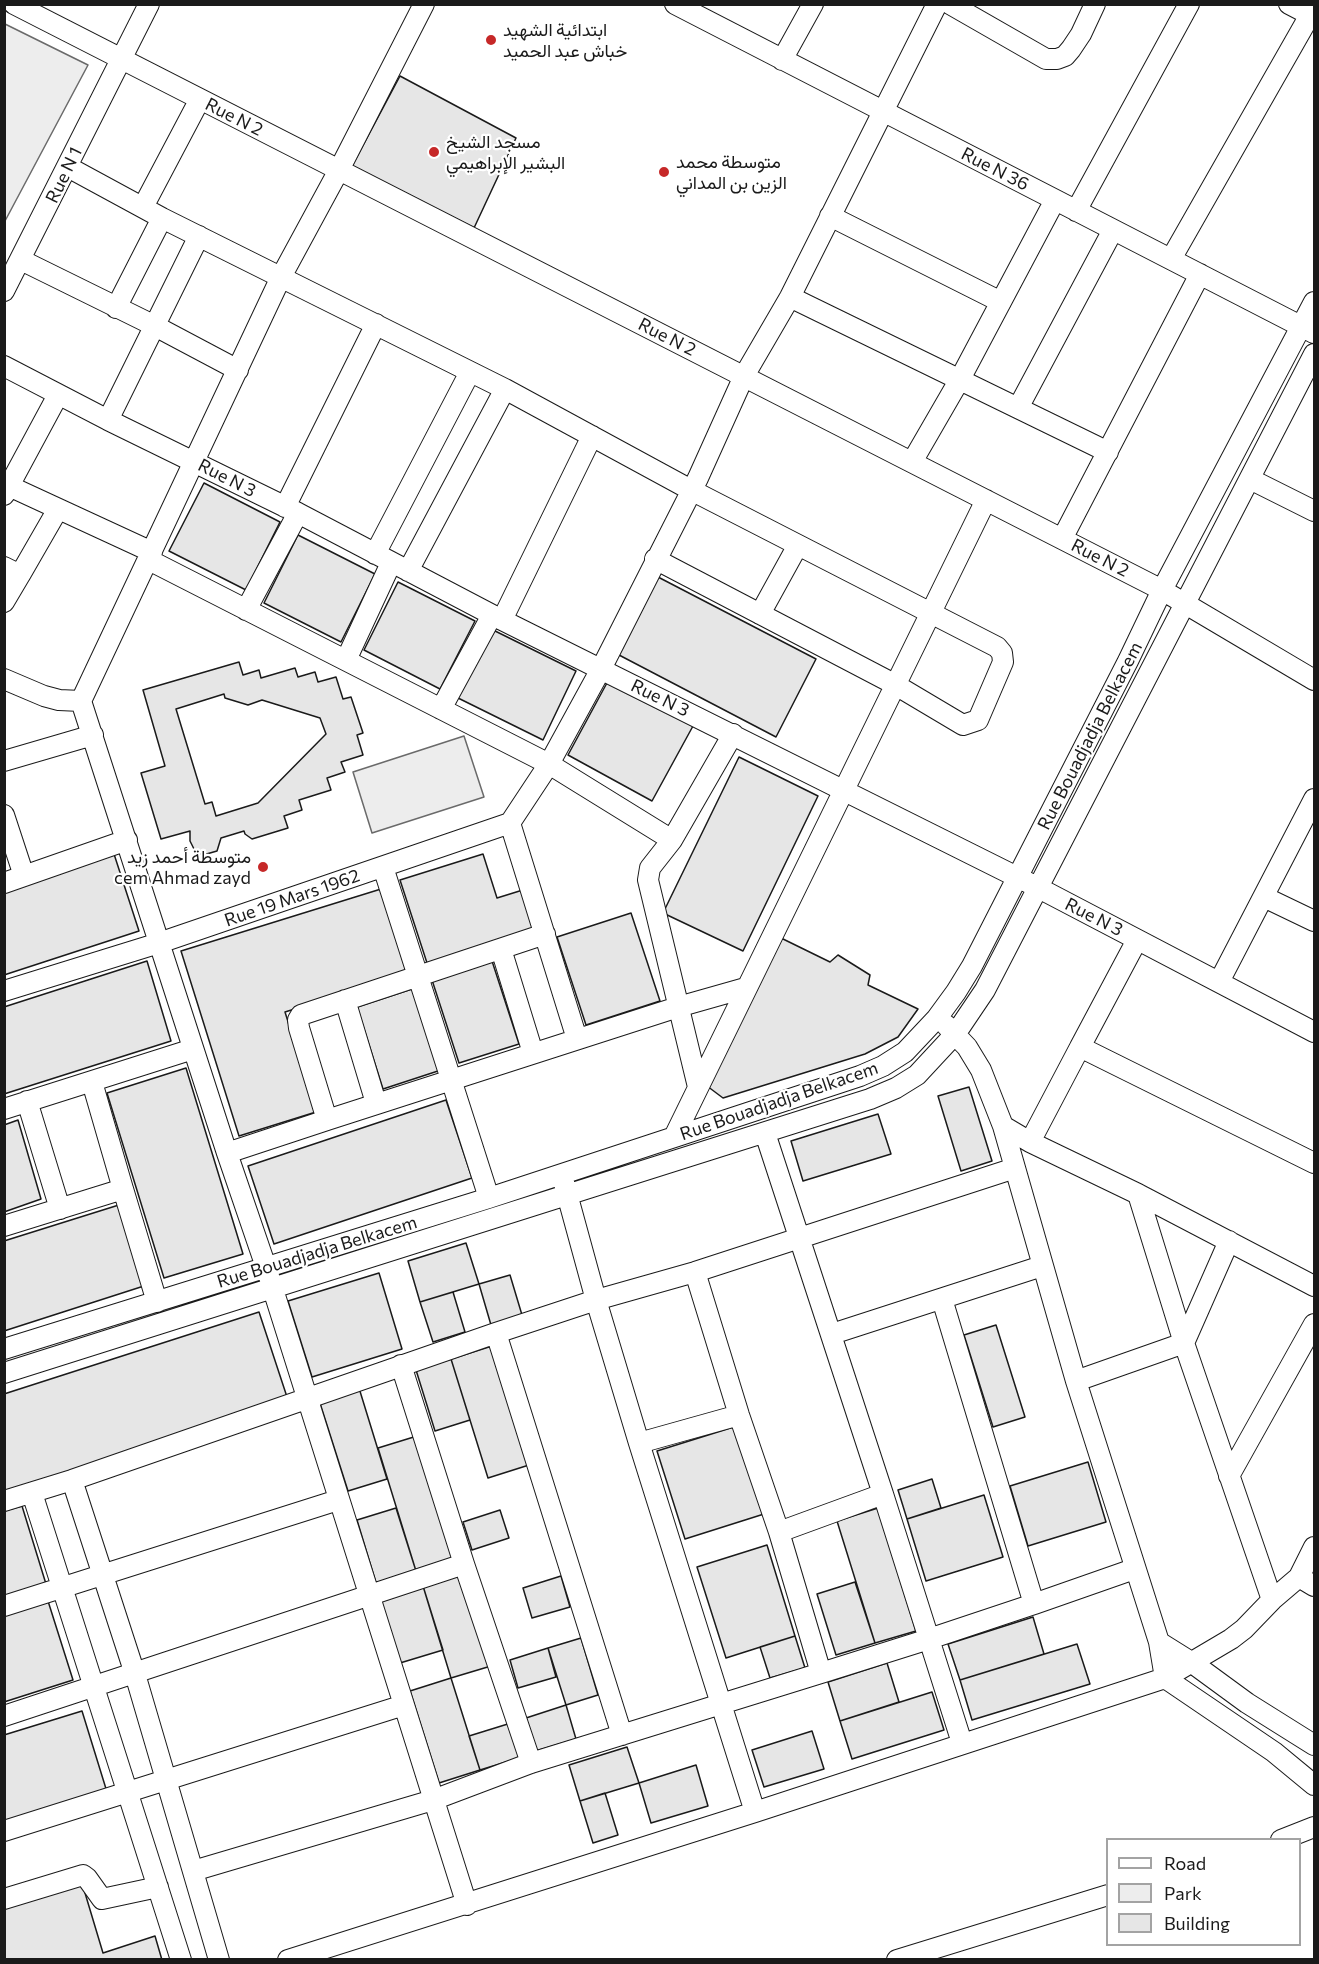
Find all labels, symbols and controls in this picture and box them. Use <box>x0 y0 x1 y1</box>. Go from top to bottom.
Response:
place label: ابتدائية الشهيد خباش عبد الحميد <box>503 19 627 62</box>
marker: ابتدائية الشهيد خباش عبد الحميد <box>484 33 498 47</box>
street label: Rue N 2 <box>201 93 267 141</box>
place label: مسجد الشيخ البشير الإبراهيمي <box>446 131 565 174</box>
street label: Rue N 1 <box>41 143 87 207</box>
street label: Rue N 36 <box>957 143 1033 195</box>
marker: مسجد الشيخ البشير الإبراهيمي <box>427 145 441 159</box>
place label: متوسطة محمد الزين بن المداني <box>676 151 787 194</box>
marker: متوسطة محمد الزين بن المداني <box>657 165 671 179</box>
street label: Rue N 2 <box>634 313 700 361</box>
street label: Rue N 3 <box>194 454 260 502</box>
street label: Rue N 2 <box>1067 534 1133 582</box>
street label: Rue Bouadjadja Belkacem <box>1033 638 1147 834</box>
street label: Rue N 3 <box>627 675 693 721</box>
place label: متوسطة أحمد زيد cem Ahmad zayd <box>114 846 251 888</box>
marker: متوسطة أحمد زيد cem Ahmad zayd <box>256 860 270 874</box>
street label: Rue 19 Mars 1962 <box>222 865 362 931</box>
street label: Rue N 3 <box>1061 893 1127 941</box>
street label: Rue Bouadjadja Belkacem <box>677 1057 881 1145</box>
street label: Rue Bouadjadja Belkacem <box>214 1211 420 1293</box>
legend <box>1106 1838 1301 1946</box>
text: Road <box>1164 1852 1206 1874</box>
text: Park <box>1164 1882 1202 1904</box>
text: Building <box>1164 1912 1230 1934</box>

